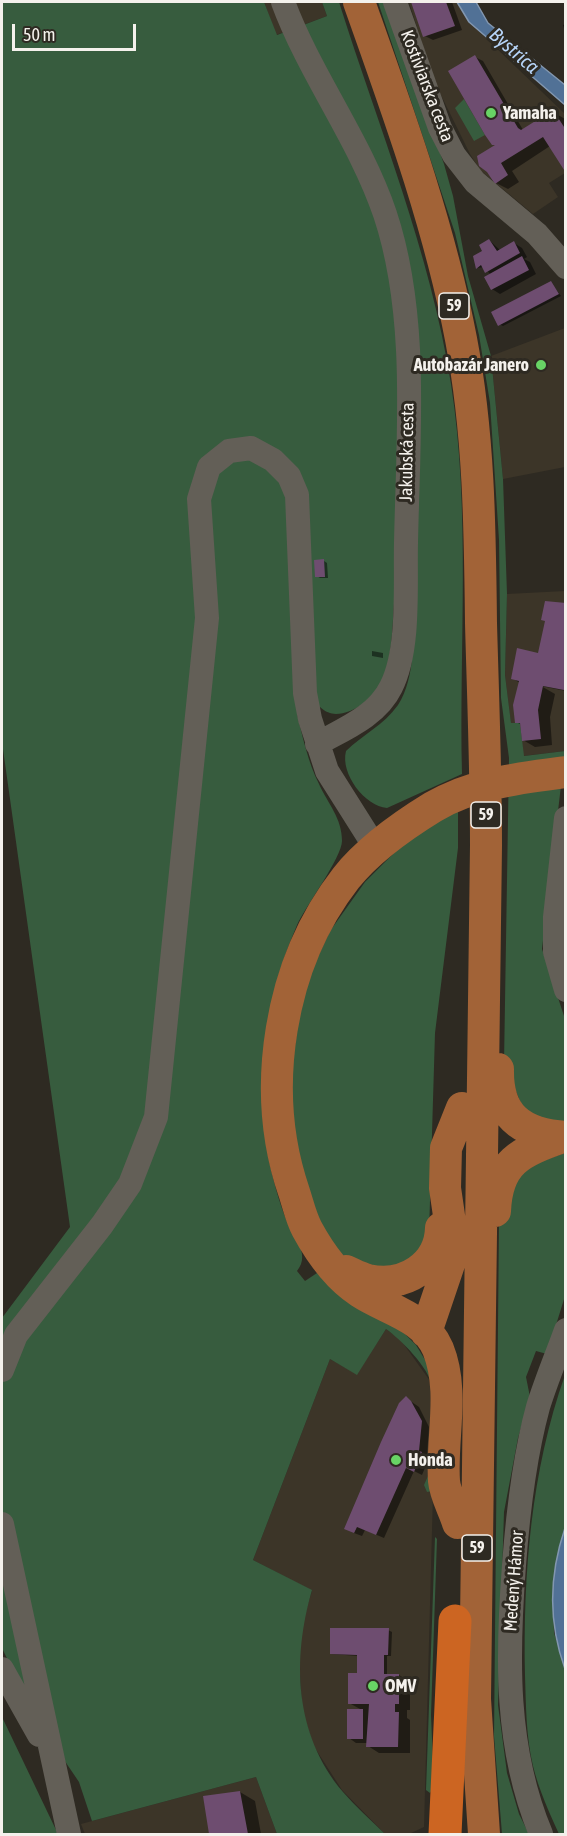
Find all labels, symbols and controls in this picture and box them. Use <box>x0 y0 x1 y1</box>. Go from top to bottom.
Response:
scale bar <box>15 12 140 50</box>
water label: Bystrica <box>484 23 544 79</box>
text: 50 m <box>23 24 55 45</box>
street label: Kostiviarska cesta <box>396 27 458 145</box>
place label: Yamaha <box>503 102 557 124</box>
marker: Yamaha <box>484 106 498 120</box>
road number: 59 <box>439 293 469 319</box>
place label: Autobazár Janero <box>414 354 529 376</box>
marker: Autobazár Janero <box>534 358 548 372</box>
street label: Jakubská cesta <box>395 402 419 502</box>
road number: 59 <box>471 802 501 828</box>
place label: Honda <box>408 1449 453 1471</box>
marker: Honda <box>389 1453 403 1467</box>
street label: Medený Hámor <box>500 1530 528 1632</box>
road number: 59 <box>462 1535 492 1561</box>
place label: OMV <box>385 1675 416 1697</box>
marker: OMV <box>366 1679 380 1693</box>

